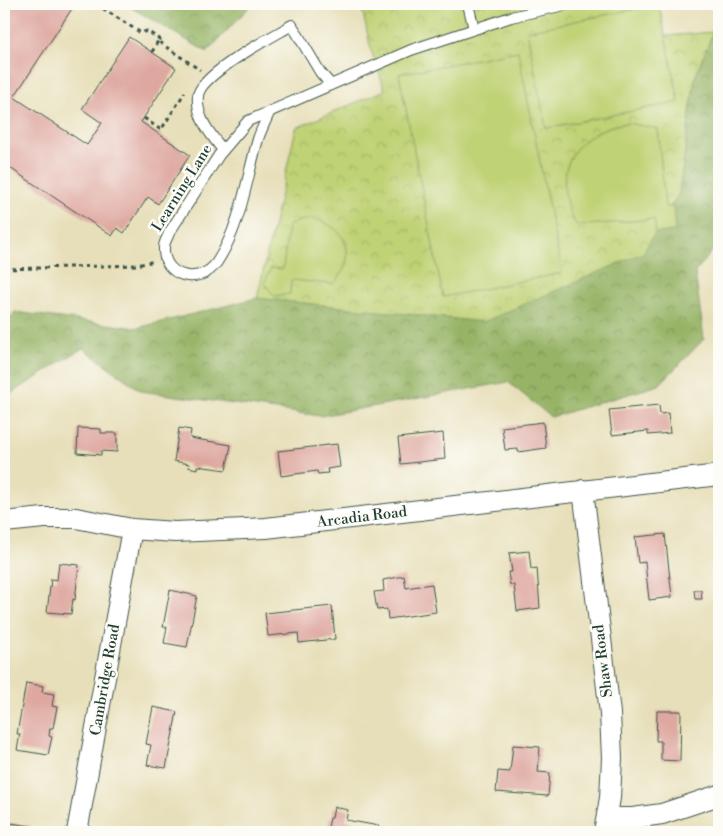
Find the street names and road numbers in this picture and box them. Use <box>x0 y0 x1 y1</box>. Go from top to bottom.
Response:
street label: Learning Lane <box>148 141 216 235</box>
street label: Arcadia Road <box>315 502 409 532</box>
street label: Cambridge Road <box>86 622 124 737</box>
street label: Shaw Road <box>589 623 617 699</box>

